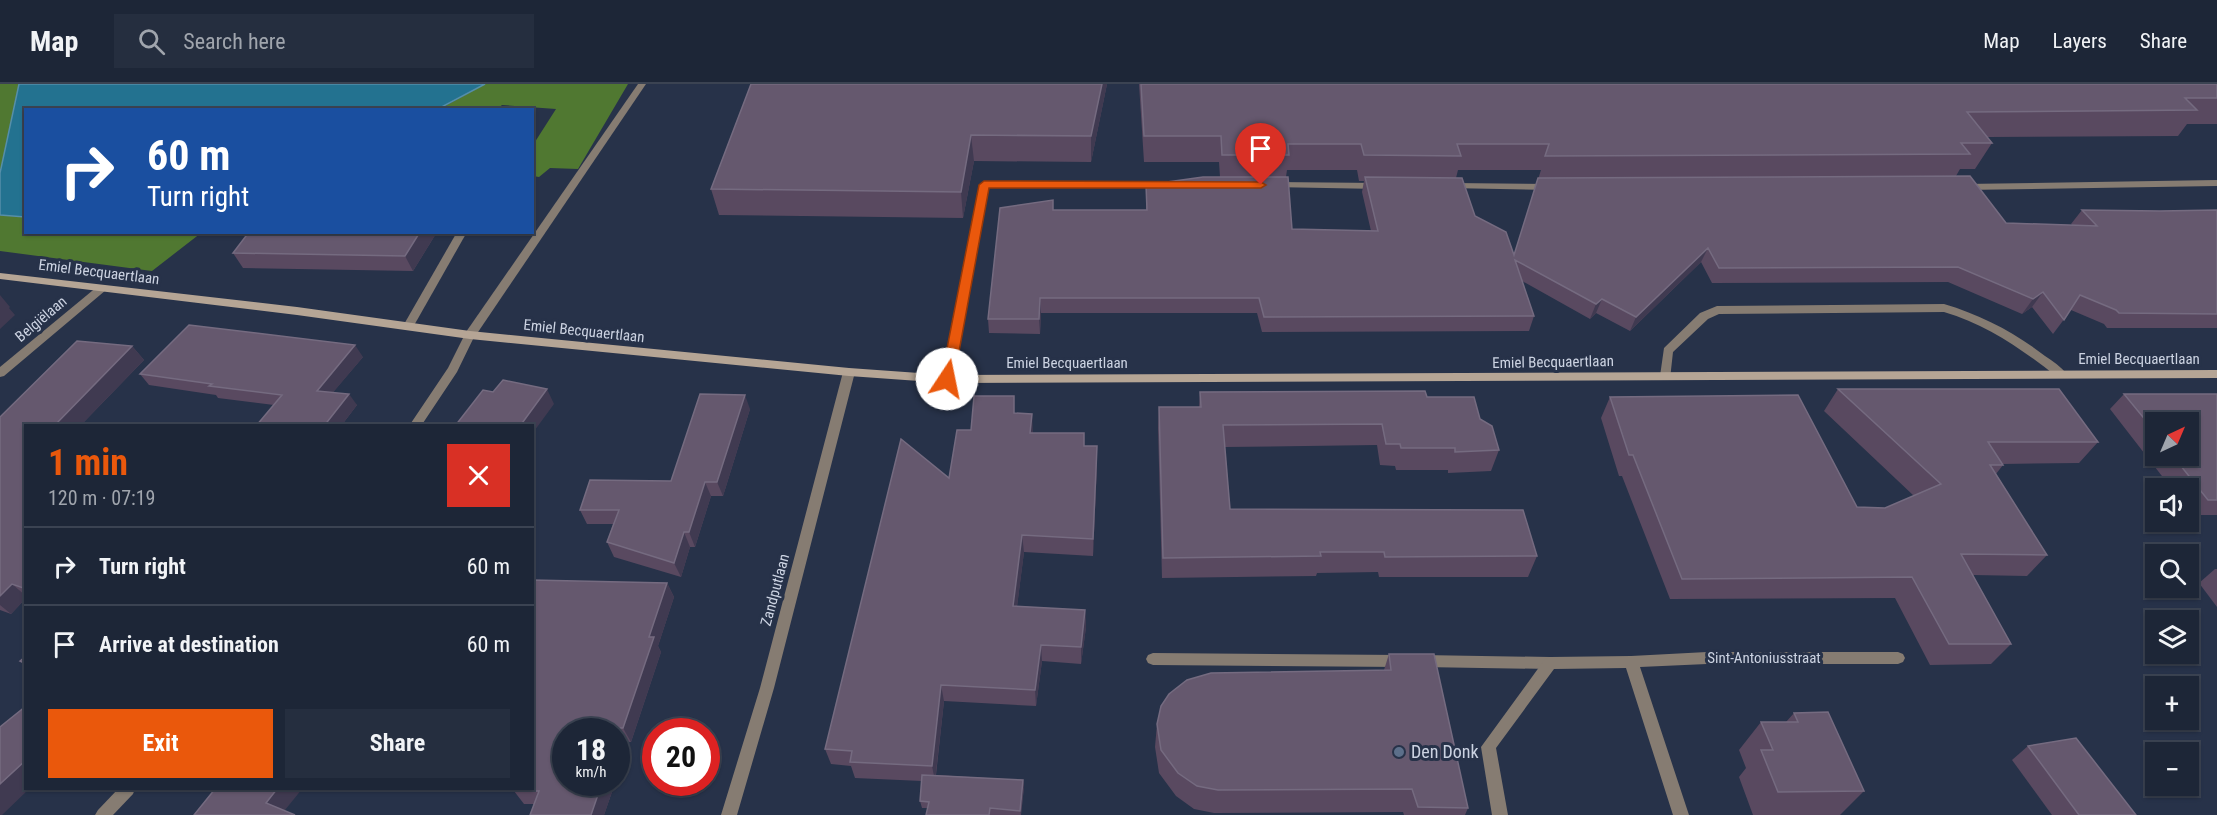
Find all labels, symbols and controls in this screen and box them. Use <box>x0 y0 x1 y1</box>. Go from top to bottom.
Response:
search box <box>114 14 534 68</box>
text: Map <box>30 25 78 58</box>
icon: search <box>135 25 168 58</box>
text: Search here <box>183 29 286 54</box>
text: Map <box>1983 29 2020 53</box>
text: Layers <box>2053 29 2107 53</box>
text: Share <box>2140 29 2187 53</box>
pin <box>1235 123 1286 185</box>
text: 60 m <box>147 131 230 180</box>
icon: right <box>48 132 126 210</box>
icon: arrive <box>1244 132 1277 165</box>
text: Turn right <box>147 181 249 213</box>
street label: Emiel Becquaertlaan <box>38 256 160 288</box>
street label: Belgiëlaan <box>12 292 70 346</box>
street label: Emiel Becquaertlaan <box>523 316 645 346</box>
position arrow <box>915 347 979 411</box>
street label: Emiel Becquaertlaan <box>2078 350 2200 368</box>
street label: Emiel Becquaertlaan <box>1492 352 1614 372</box>
street label: Emiel Becquaertlaan <box>1006 354 1128 372</box>
north arrow <box>2145 412 2199 466</box>
map controls <box>2145 412 2199 796</box>
text: 1 min <box>48 442 128 484</box>
button: close <box>447 444 510 507</box>
button: sound <box>2145 478 2199 532</box>
text: 120 m · 07:19 <box>48 486 155 510</box>
button: search <box>2145 544 2199 598</box>
icon: right <box>48 550 81 583</box>
street label: Zandputlaan <box>757 552 793 628</box>
text: Turn right <box>99 554 186 579</box>
text: 60 m <box>467 554 510 579</box>
button: layers <box>2145 610 2199 664</box>
icon: arrive <box>48 628 81 661</box>
text: Arrive at destination <box>99 632 279 657</box>
text: 60 m <box>467 632 510 657</box>
street label: Sint-Antoniusstraat <box>1707 649 1821 667</box>
button: + <box>2145 676 2199 730</box>
button: Exit <box>48 709 273 778</box>
button: Share <box>285 709 510 778</box>
speed limit sign: 20 <box>642 718 720 796</box>
text: 18 <box>576 732 606 767</box>
place label: Den Donk <box>1411 741 1479 762</box>
button: − <box>2145 742 2199 796</box>
marker: Den Donk <box>1392 745 1406 759</box>
text: km/h <box>576 763 606 781</box>

